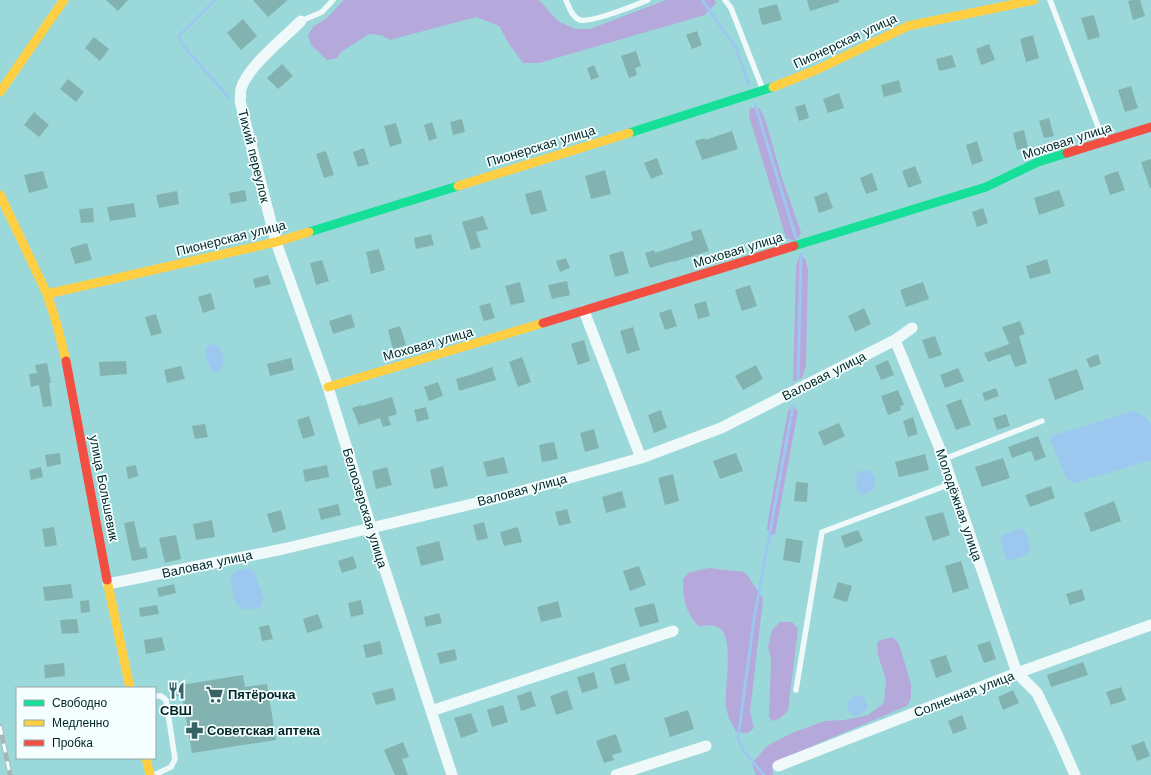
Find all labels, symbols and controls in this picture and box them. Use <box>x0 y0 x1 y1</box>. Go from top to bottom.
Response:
street label: Пионерская улица <box>791 10 900 72</box>
street label: Тихий переулок <box>235 108 273 204</box>
street label: Моховая улица <box>1021 119 1114 162</box>
street label: Пионерская улица <box>485 122 598 170</box>
street label: Пионерская улица <box>175 217 288 259</box>
street label: Моховая улица <box>691 229 785 271</box>
street label: Моховая улица <box>381 324 475 364</box>
street label: Валовая улица <box>780 348 869 404</box>
street label: улица Большевик <box>86 434 122 543</box>
street label: Белоозерская улица <box>340 446 391 570</box>
street label: Молодёжная улица <box>933 447 986 564</box>
street label: Валовая улица <box>476 471 569 509</box>
street label: Валовая улица <box>160 547 254 581</box>
street label: Солнечная улица <box>912 668 1017 720</box>
restaurant icon: СВШ <box>166 681 186 701</box>
supermarket icon: Пятёрочка <box>205 684 225 704</box>
legend <box>16 687 156 759</box>
place label: Пятёрочка <box>228 687 296 702</box>
text: Свободно <box>52 696 107 710</box>
place label: СВШ <box>160 703 192 718</box>
text: Медленно <box>52 716 109 730</box>
pharmacy icon: Советская аптека <box>184 720 204 740</box>
place label: Советская аптека <box>207 723 321 738</box>
text: Пробка <box>52 736 93 750</box>

